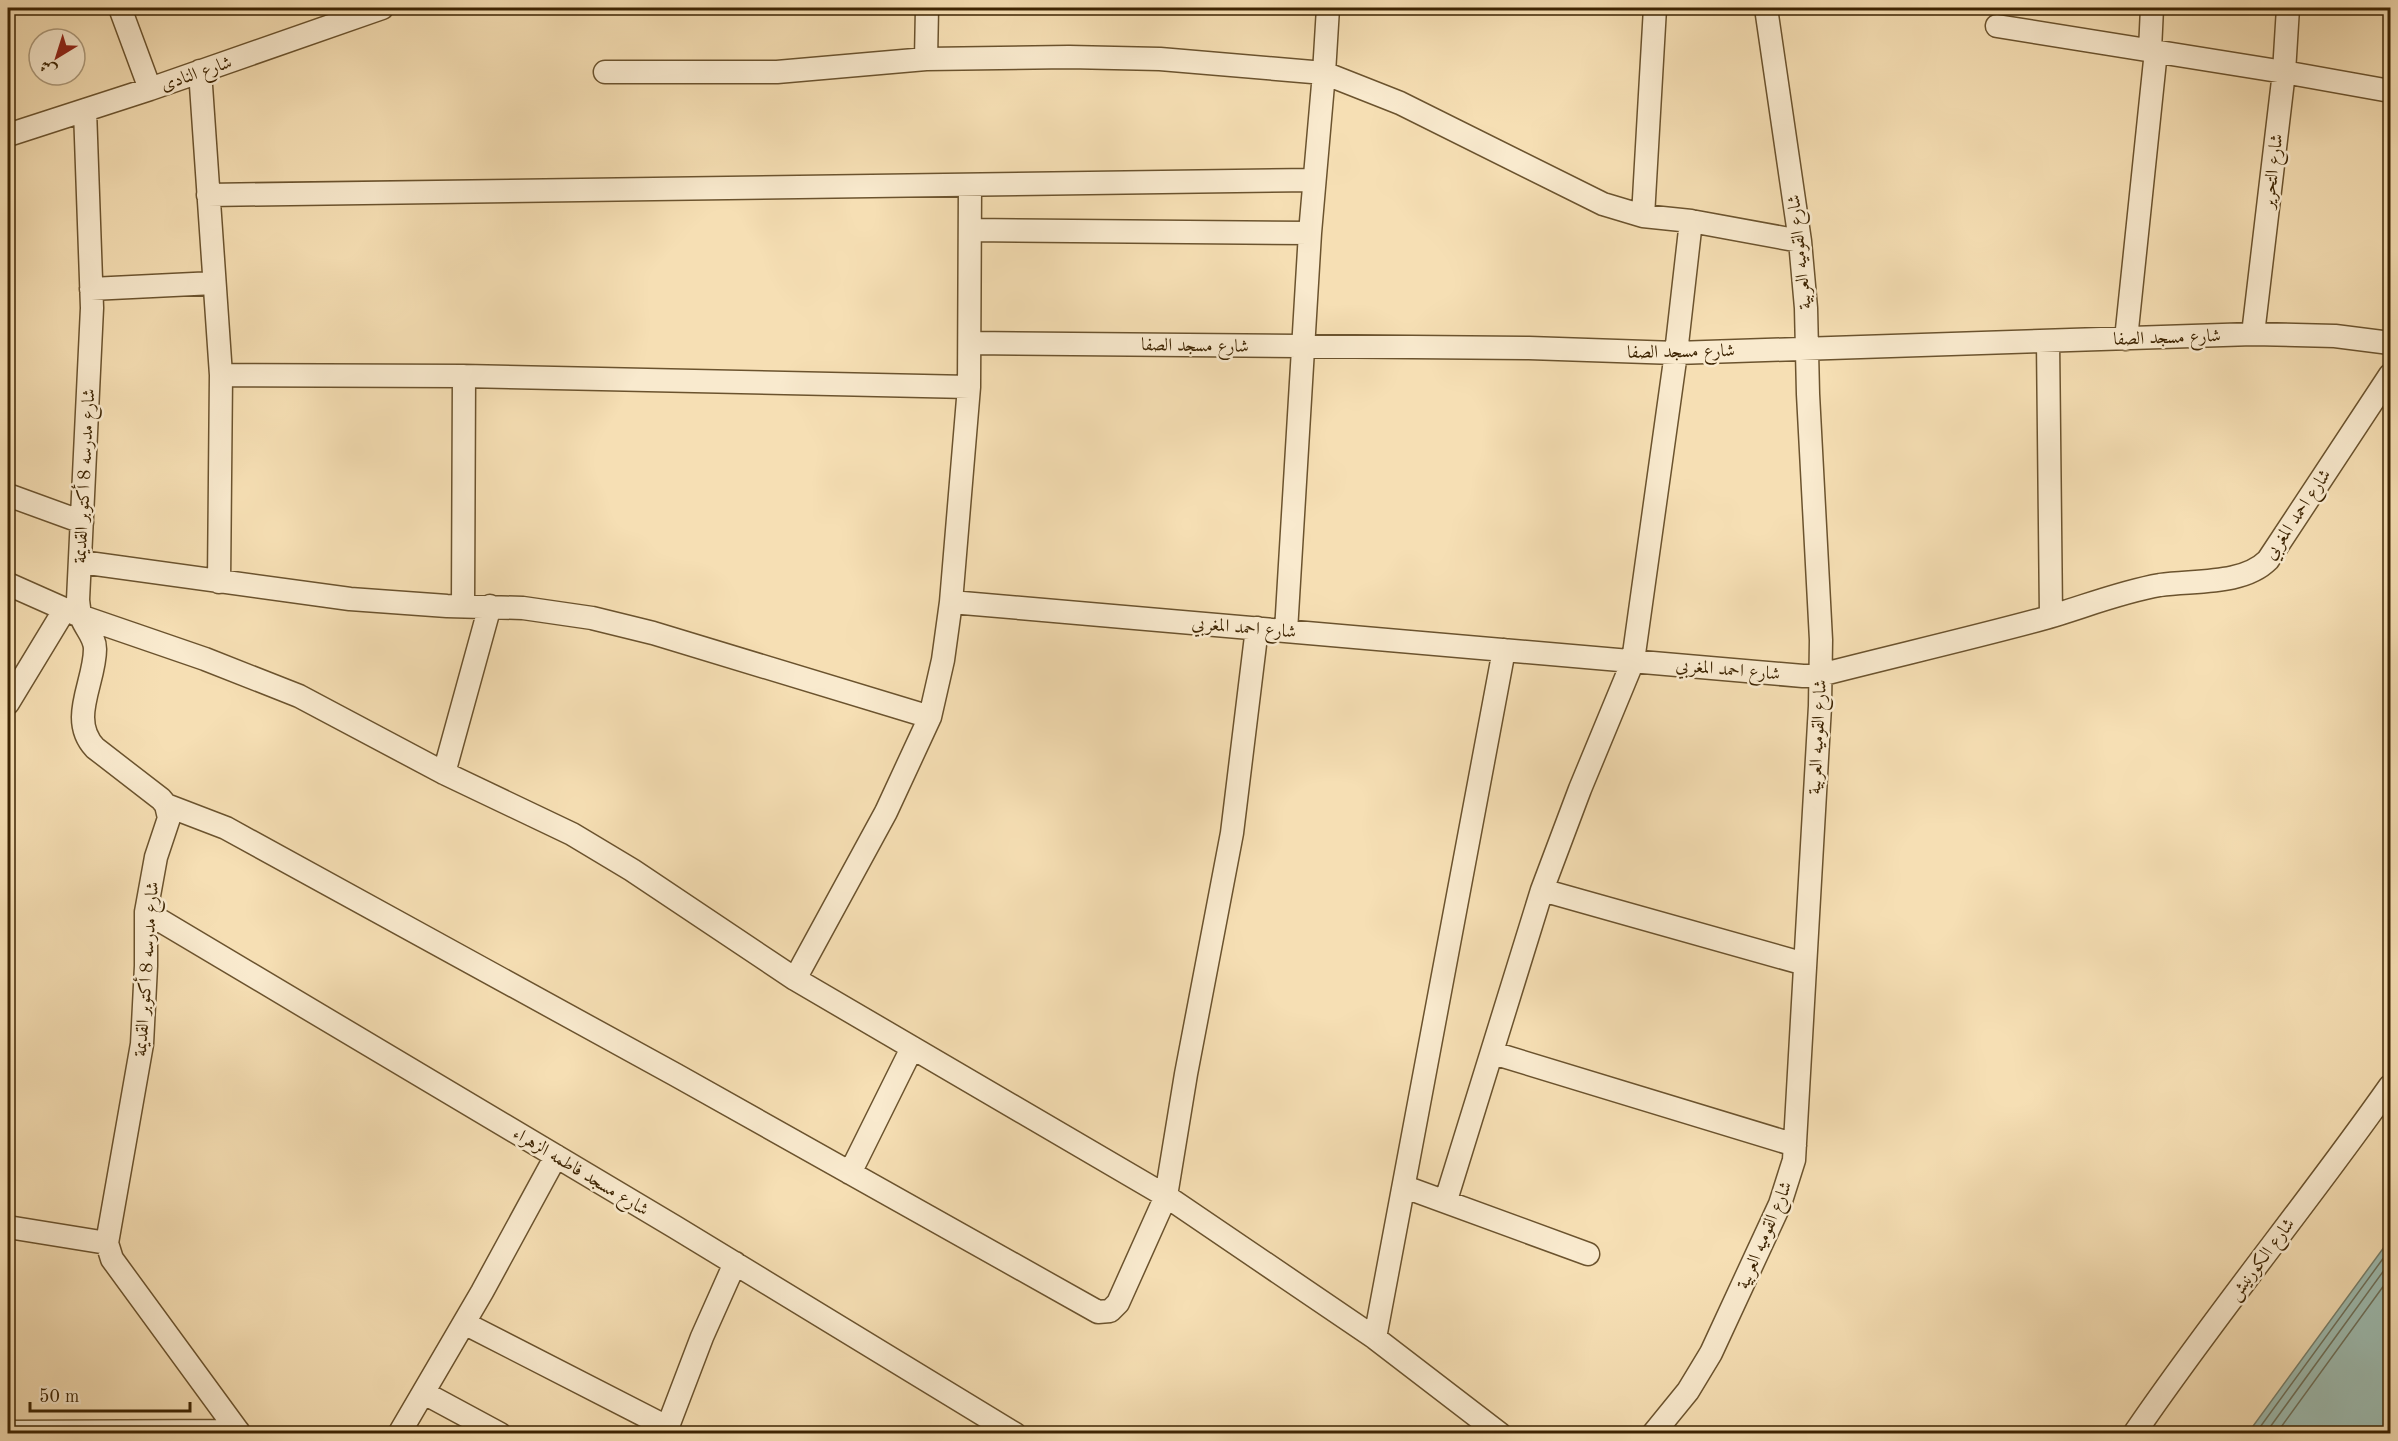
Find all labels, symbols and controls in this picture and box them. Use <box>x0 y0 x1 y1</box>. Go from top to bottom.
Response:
north arrow <box>27 27 87 87</box>
street label: شارع النادى <box>159 53 236 99</box>
text: ش <box>38 56 60 78</box>
street label: شارع التحرير <box>2259 133 2291 212</box>
street label: شارع القوميه العربية <box>1785 193 1820 310</box>
street label: شارع مسجد الصفا <box>2113 327 2221 354</box>
street label: شارع مسجد الصفا <box>1141 336 1249 361</box>
street label: شارع مسجد الصفا <box>1627 342 1735 367</box>
street label: شارع مدرسه 8 أكتوبر القديمة <box>66 388 104 564</box>
street label: شارع احمد المغربي <box>2261 466 2339 566</box>
street label: شارع احمد المغربي <box>1191 614 1297 647</box>
street label: شارع احمد المغربي <box>1675 656 1781 689</box>
street label: شارع القوميه العربية <box>1806 679 1835 795</box>
street label: شارع مدرسه 8 أكتوبر القديمة <box>127 881 167 1058</box>
street label: شارع مسجد فاطمه الزهراء <box>507 1124 651 1224</box>
street label: شارع القوميه العربية <box>1734 1179 1800 1294</box>
street label: شارع الكورنيش <box>2224 1215 2302 1307</box>
scale bar <box>30 1375 190 1413</box>
text: 50 m <box>39 1388 79 1406</box>

